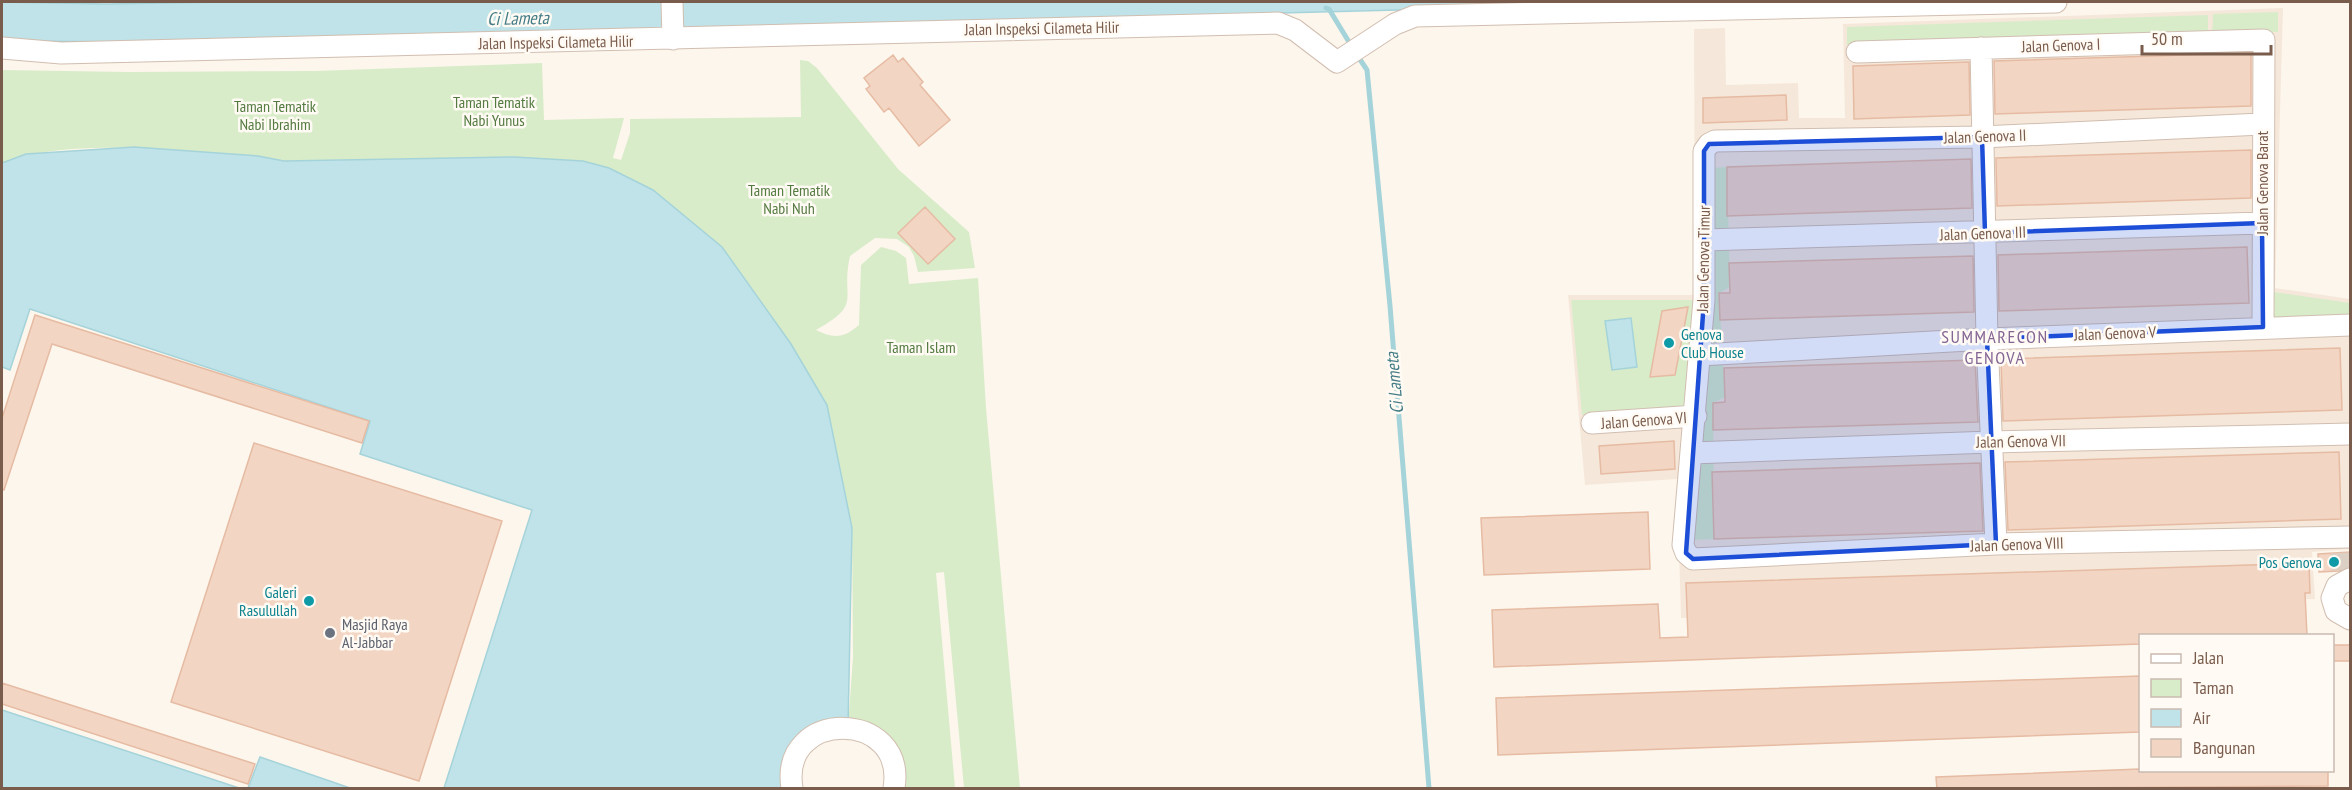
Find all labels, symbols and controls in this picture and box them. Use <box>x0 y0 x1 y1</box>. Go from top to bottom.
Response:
water label: Ci Lameta <box>487 6 550 30</box>
street label: Jalan Inspeksi Cilameta Hilir <box>963 17 1120 39</box>
scale bar <box>2142 18 2271 56</box>
text: 50 m <box>2151 27 2183 50</box>
street label: Jalan Inspeksi Cilameta Hilir <box>477 31 634 53</box>
street label: Jalan Genova I <box>2020 34 2101 56</box>
park label: Taman Tematik Nabi Yunus <box>453 92 536 130</box>
park label: Taman Tematik Nabi Ibrahim <box>234 96 317 134</box>
street label: Jalan Genova II <box>1942 125 2027 147</box>
street label: Jalan Genova Barat <box>2252 130 2272 236</box>
park label: Taman Tematik Nabi Nuh <box>748 180 831 218</box>
street label: Jalan Genova Timur <box>1692 205 1714 314</box>
street label: Jalan Genova III <box>1939 222 2026 245</box>
street label: Jalan Genova V <box>2073 322 2157 344</box>
place label: Genova Club House <box>1681 324 1744 362</box>
district label: SUMMARECON GENOVA <box>1941 325 2049 369</box>
marker: Genova Club House <box>1662 336 1676 350</box>
park label: Taman Islam <box>886 337 956 357</box>
water label: Ci Lameta <box>1380 350 1408 415</box>
street label: Jalan Genova VI <box>1600 407 1687 433</box>
street label: Jalan Genova VII <box>1975 430 2066 452</box>
street label: Jalan Genova VIII <box>1969 532 2064 556</box>
place label: Pos Genova <box>2259 552 2322 572</box>
marker: Pos Genova <box>2327 555 2341 569</box>
place label: Galeri Rasulullah <box>239 582 297 620</box>
marker: Galeri Rasulullah <box>302 594 316 608</box>
place label: Masjid Raya Al-Jabbar <box>342 614 408 652</box>
marker: Masjid Raya Al-Jabbar <box>323 626 337 640</box>
legend <box>2139 634 2334 772</box>
text: Jalan <box>2192 646 2224 669</box>
text: Taman <box>2193 676 2234 699</box>
text: Air <box>2193 706 2210 729</box>
text: Bangunan <box>2193 736 2255 759</box>

